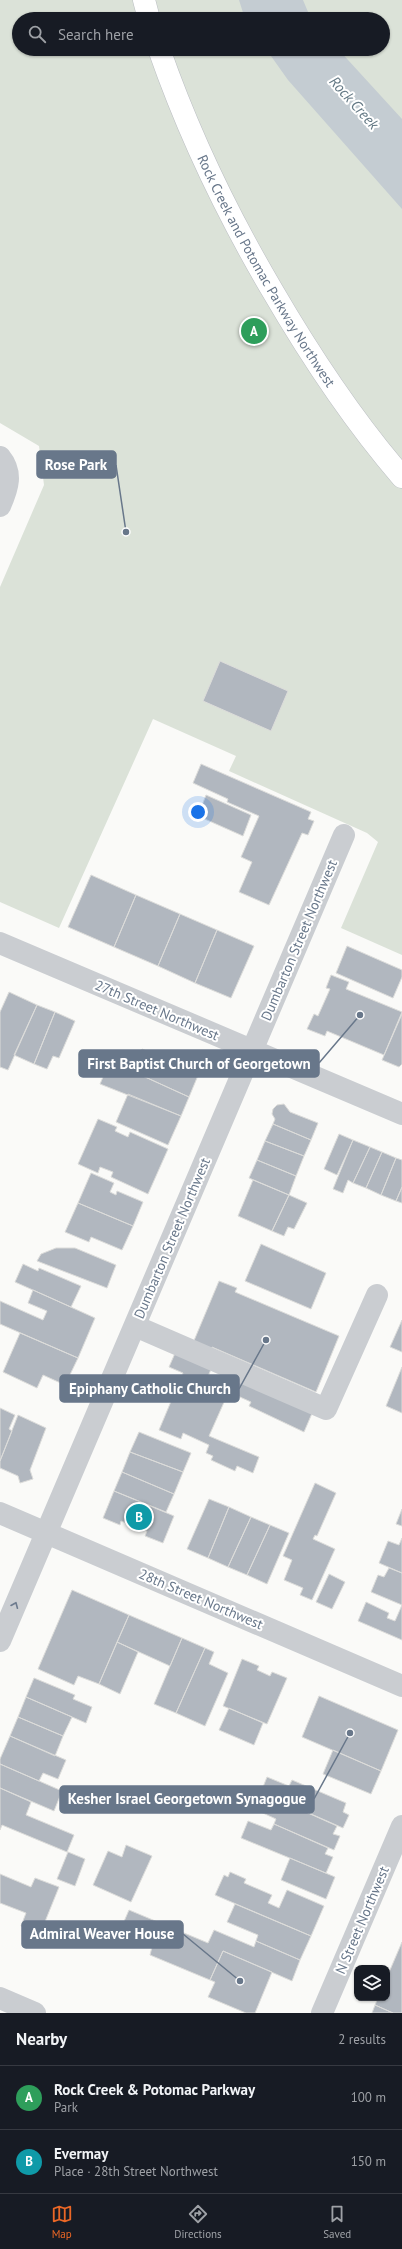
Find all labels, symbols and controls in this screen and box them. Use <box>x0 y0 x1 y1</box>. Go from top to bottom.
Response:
search box <box>12 12 390 56</box>
icon: search <box>26 23 48 45</box>
text: Search here <box>58 25 134 44</box>
water label: Rock Creek <box>325 72 384 134</box>
street label: Rock Creek and Potomac Parkway Northwest <box>193 152 339 391</box>
pin: A <box>241 316 267 346</box>
callout: Rose Park <box>37 451 116 478</box>
text: Rose Park <box>45 455 108 474</box>
your location <box>188 802 208 822</box>
street label: Dumbarton Street Northwest <box>257 857 341 1023</box>
street label: 27th Street Northwest <box>92 976 222 1044</box>
callout: First Baptist Church of Georgetown <box>79 1050 319 1077</box>
text: First Baptist Church of Georgetown <box>87 1054 311 1073</box>
street label: Dumbarton Street Northwest <box>130 1155 214 1321</box>
callout: Epiphany Catholic Church <box>60 1375 239 1402</box>
text: Epiphany Catholic Church <box>69 1379 231 1398</box>
pin: B <box>126 1502 152 1532</box>
street label: 28th Street Northwest <box>136 1565 266 1633</box>
one-way arrow <box>11 1601 19 1608</box>
callout: Kesher Israel Georgetown Synagogue <box>60 1786 314 1813</box>
text: Kesher Israel Georgetown Synagogue <box>68 1789 307 1808</box>
street label: N Street Northwest <box>331 1863 393 1976</box>
callout: Admiral Weaver House <box>22 1921 183 1948</box>
text: Admiral Weaver House <box>30 1924 175 1943</box>
map controls <box>354 1965 390 2001</box>
button: layers <box>354 1965 390 2001</box>
text: Nearby <box>16 2028 67 2050</box>
text: 2 results <box>338 2031 386 2048</box>
text: Rock Creek & Potomac Parkway <box>54 2080 255 2099</box>
text: A <box>25 2089 33 2106</box>
text: 100 m <box>351 2089 386 2106</box>
text: Park <box>54 2099 78 2116</box>
text: Evermay <box>54 2144 108 2163</box>
text: B <box>25 2153 33 2170</box>
text: 150 m <box>351 2153 386 2170</box>
text: Place · 28th Street Northwest <box>54 2163 218 2180</box>
tab: Map <box>51 2203 73 2241</box>
tab: Directions <box>174 2203 222 2241</box>
tab: Saved <box>323 2203 351 2241</box>

